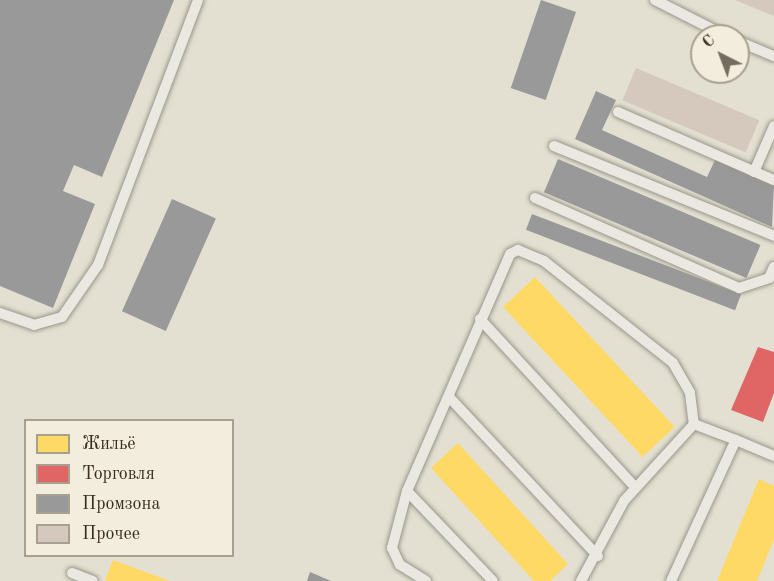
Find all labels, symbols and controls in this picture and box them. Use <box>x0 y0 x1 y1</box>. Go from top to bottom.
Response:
north arrow <box>690 24 750 84</box>
text: С <box>700 33 719 52</box>
legend <box>24 419 234 557</box>
text: Жильё <box>82 435 136 453</box>
text: Торговля <box>82 465 155 483</box>
text: Промзона <box>82 495 160 513</box>
text: Прочее <box>82 525 140 543</box>

